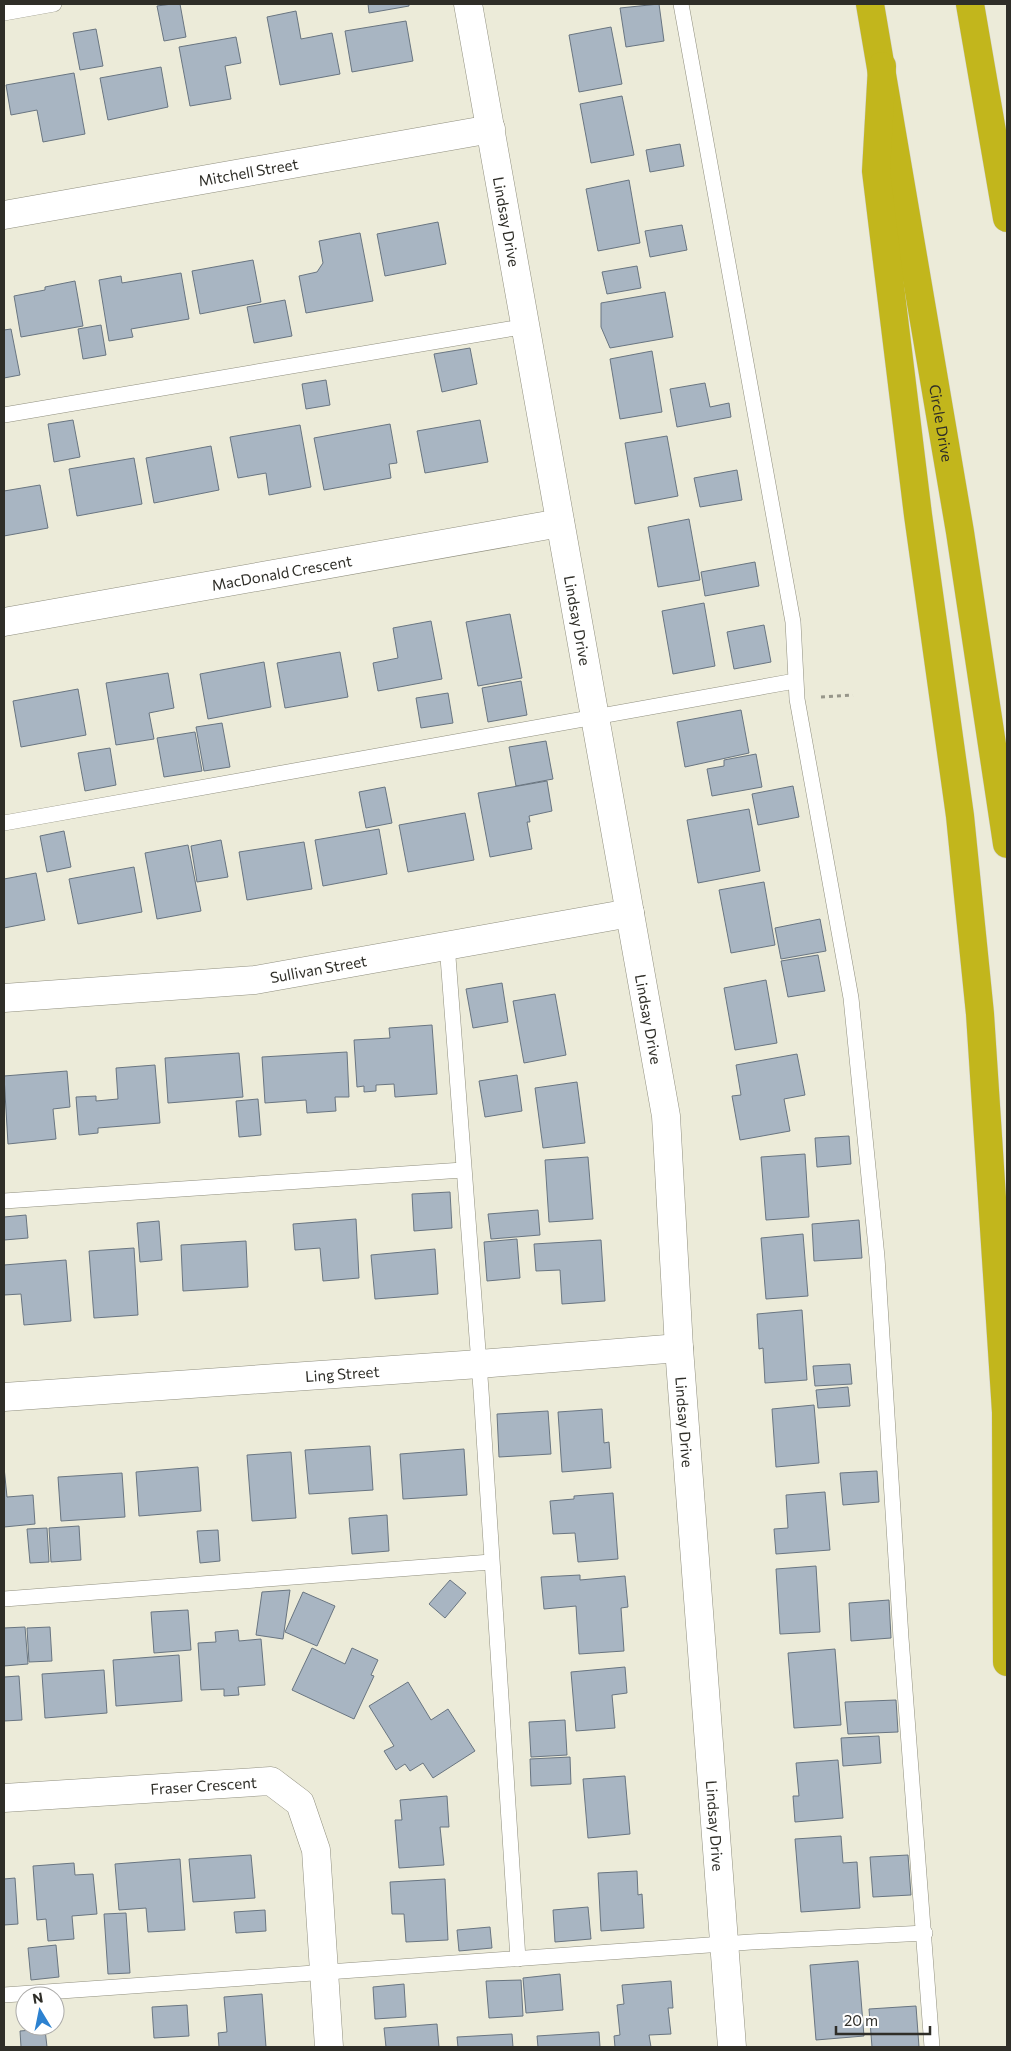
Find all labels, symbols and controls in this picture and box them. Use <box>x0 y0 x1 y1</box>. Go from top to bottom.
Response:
street label: Mitchell Street <box>197 154 300 190</box>
street label: Lindsay Drive <box>490 175 524 268</box>
street label: Circle Drive <box>926 383 957 463</box>
street label: MacDonald Crescent <box>210 551 353 594</box>
street label: Lindsay Drive <box>561 574 595 667</box>
street label: Sullivan Street <box>269 951 368 986</box>
street label: Lindsay Drive <box>632 973 666 1066</box>
street label: Ling Street <box>304 1362 380 1385</box>
street label: Lindsay Drive <box>672 1376 697 1468</box>
street label: Fraser Crescent <box>150 1773 257 1798</box>
street label: Lindsay Drive <box>703 1780 728 1872</box>
north arrow <box>15 1986 65 2036</box>
text: N <box>31 1988 44 2007</box>
scale bar <box>836 2004 930 2036</box>
text: 20 m <box>844 2011 878 2029</box>

